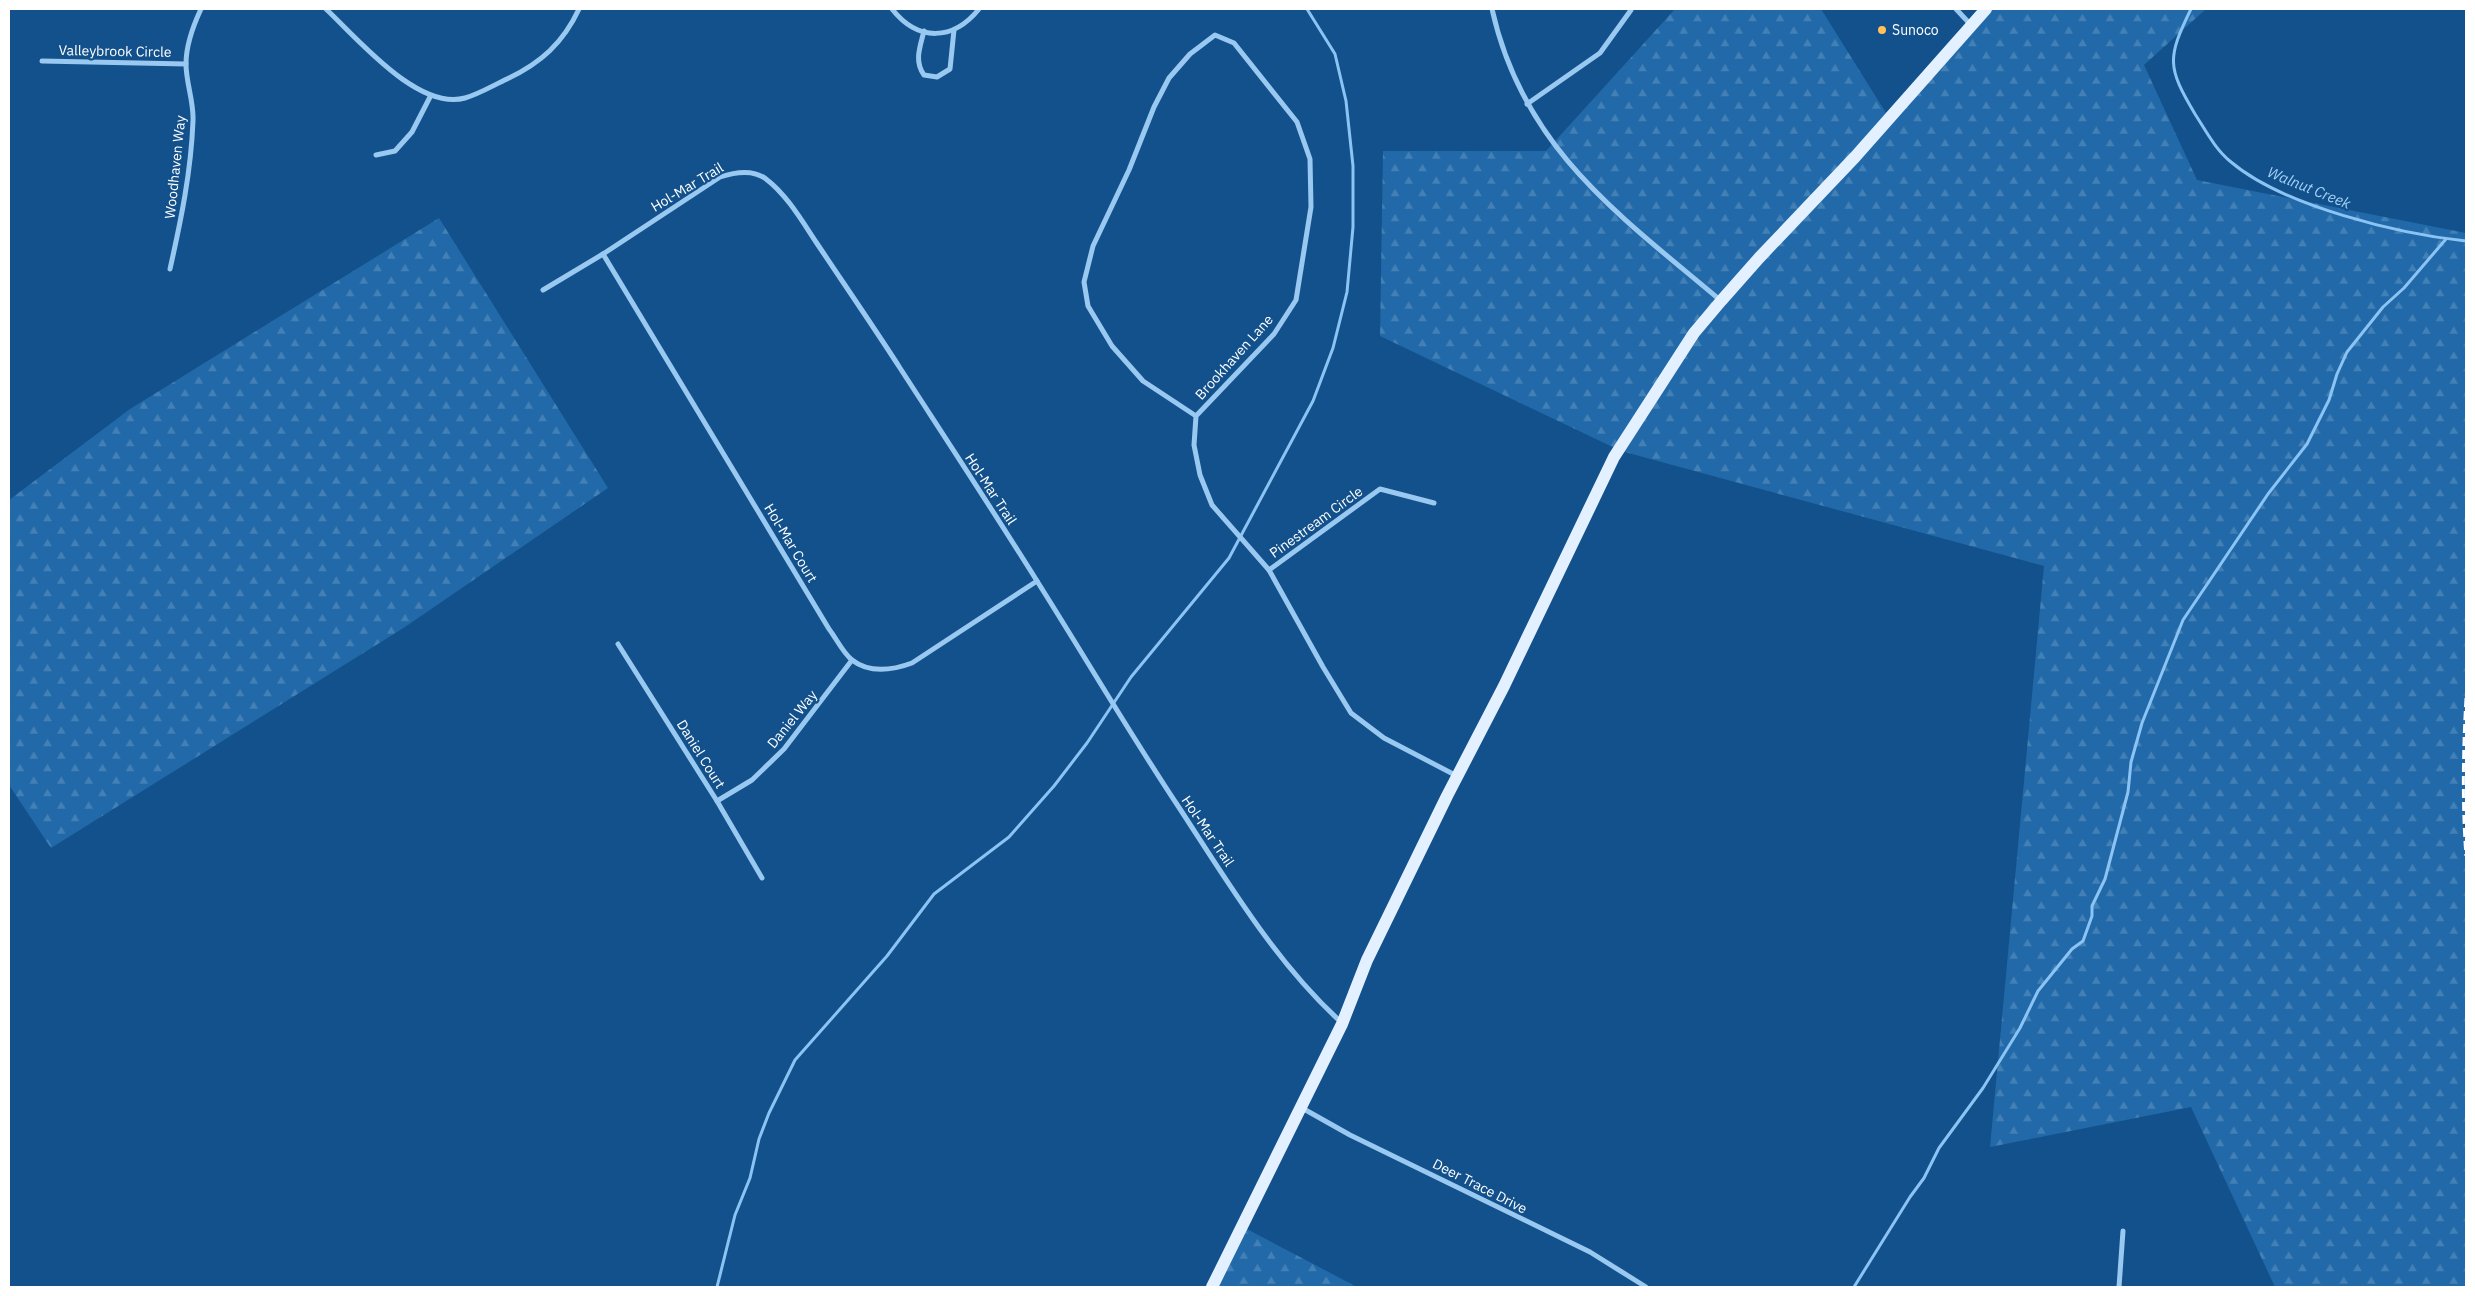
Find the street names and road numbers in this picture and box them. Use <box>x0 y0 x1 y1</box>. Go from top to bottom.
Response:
street label: Valleybrook Circle <box>58 41 172 61</box>
street label: Woodhaven Way <box>161 114 189 220</box>
street label: Hol-Mar Trail <box>647 158 727 216</box>
street label: Brookhaven Lane <box>1191 310 1277 403</box>
street label: Hol-Mar Trail <box>961 450 1021 528</box>
street label: Pinestream Circle <box>1266 482 1366 562</box>
street label: Hol-Mar Court <box>760 500 822 586</box>
street label: Daniel Way <box>763 686 821 752</box>
street label: Daniel Court <box>673 716 729 792</box>
street label: Hol-Mar Trail <box>1178 792 1238 870</box>
street label: Deer Trace Drive <box>1430 1154 1531 1218</box>

